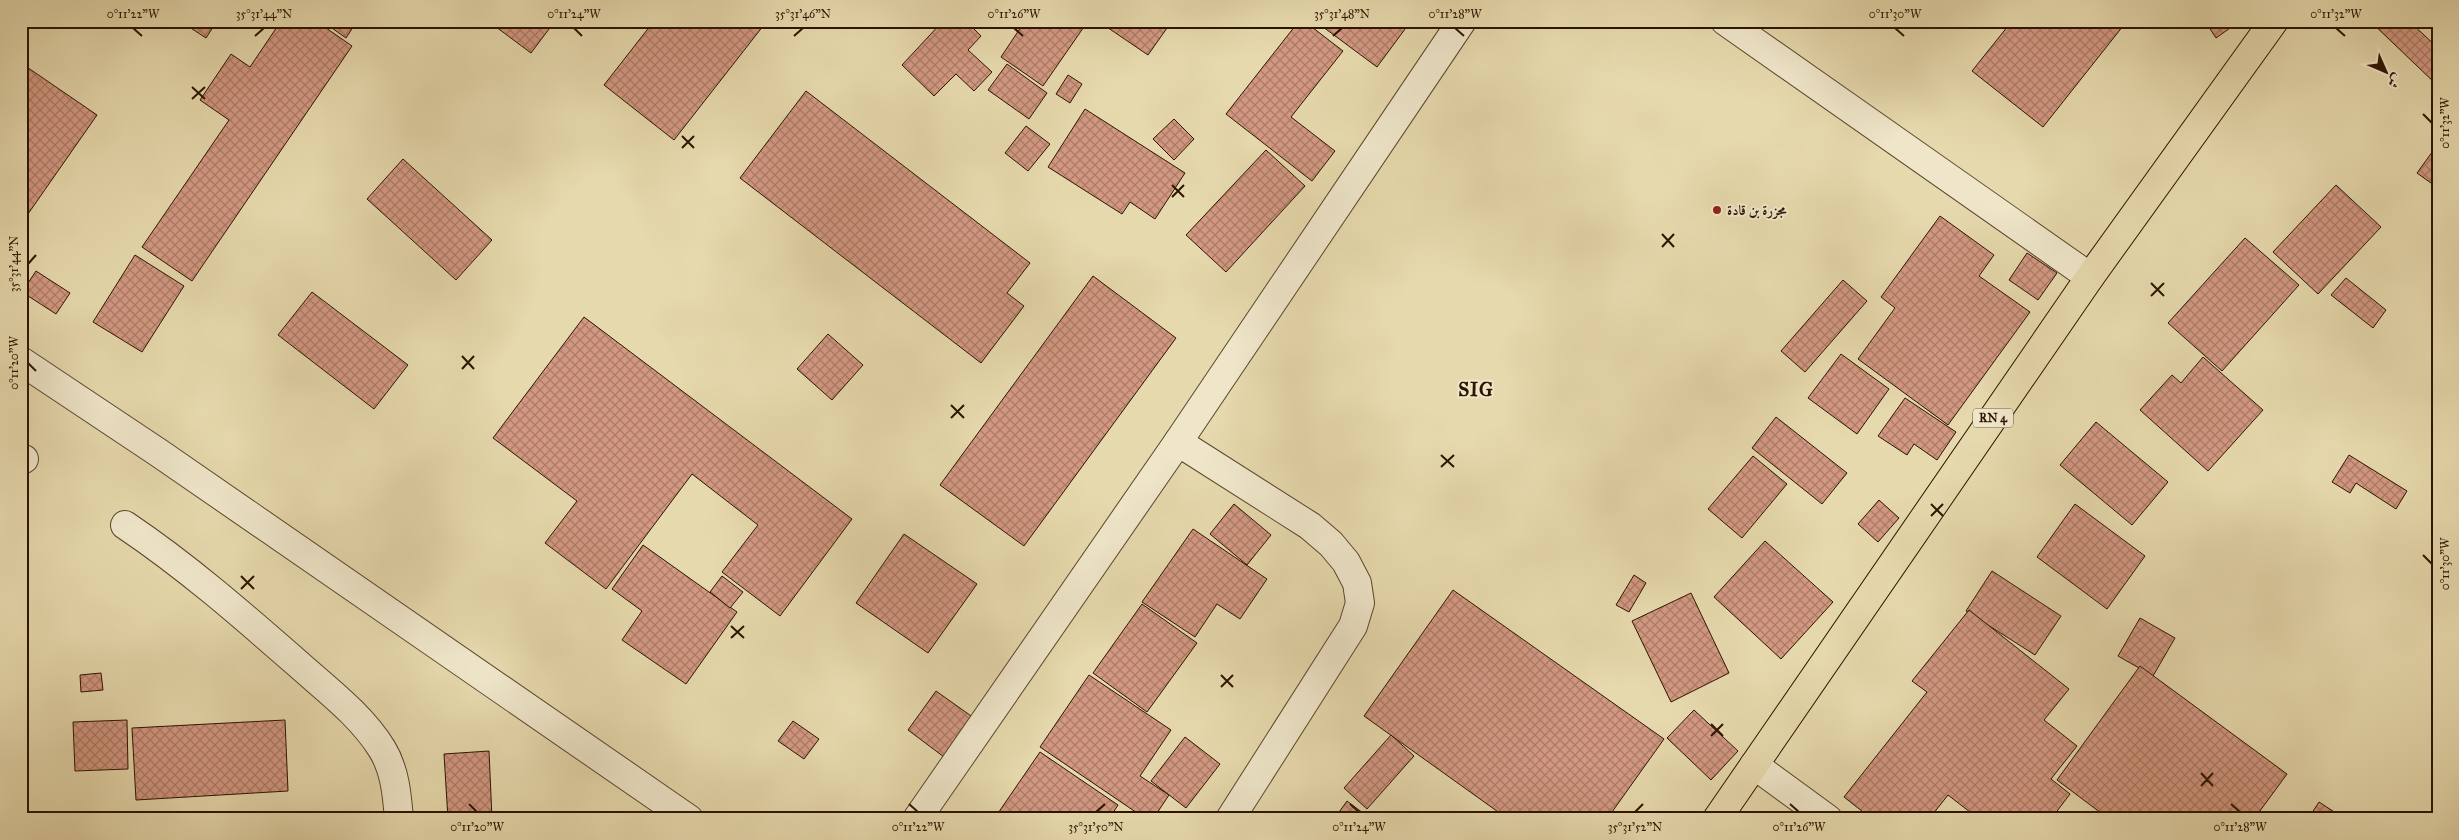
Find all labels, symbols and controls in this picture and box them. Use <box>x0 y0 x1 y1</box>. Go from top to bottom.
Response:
text: 0°11'22"W <box>107 7 160 21</box>
text: 35°31'44"N <box>236 7 292 21</box>
text: 0°11'24"W <box>547 7 601 21</box>
text: 35°31'46"N <box>775 7 831 21</box>
text: 0°11'26"W <box>988 7 1041 21</box>
text: 35°31'48"N <box>1314 7 1370 21</box>
text: 0°11'28"W <box>1428 7 1482 21</box>
text: 0°11'30"W <box>1869 7 1922 21</box>
text: 0°11'32"W <box>2310 7 2362 21</box>
north arrow <box>2362 48 2412 98</box>
text: ش <box>2384 70 2406 92</box>
text: 0°11'32"W <box>2438 97 2452 149</box>
place label: مجزرة بن قادة <box>1727 202 1787 220</box>
marker: مجزرة بن قادة <box>1711 204 1723 216</box>
text: 35°31'44"N <box>7 236 21 292</box>
text: 0°11'20"W <box>7 336 21 390</box>
district label: SIG <box>1458 378 1494 401</box>
road number: RN 4 <box>1973 408 2013 428</box>
text: 0°11'30"W <box>2438 537 2452 590</box>
text: 0°11'20"W <box>450 820 504 834</box>
text: 0°11'22"W <box>892 820 945 834</box>
text: 35°31'50"N <box>1068 820 1124 834</box>
text: 0°11'24"W <box>1332 820 1386 834</box>
text: 35°31'52"N <box>1608 820 1662 834</box>
text: 0°11'26"W <box>1773 820 1826 834</box>
text: 0°11'28"W <box>2213 820 2267 834</box>

